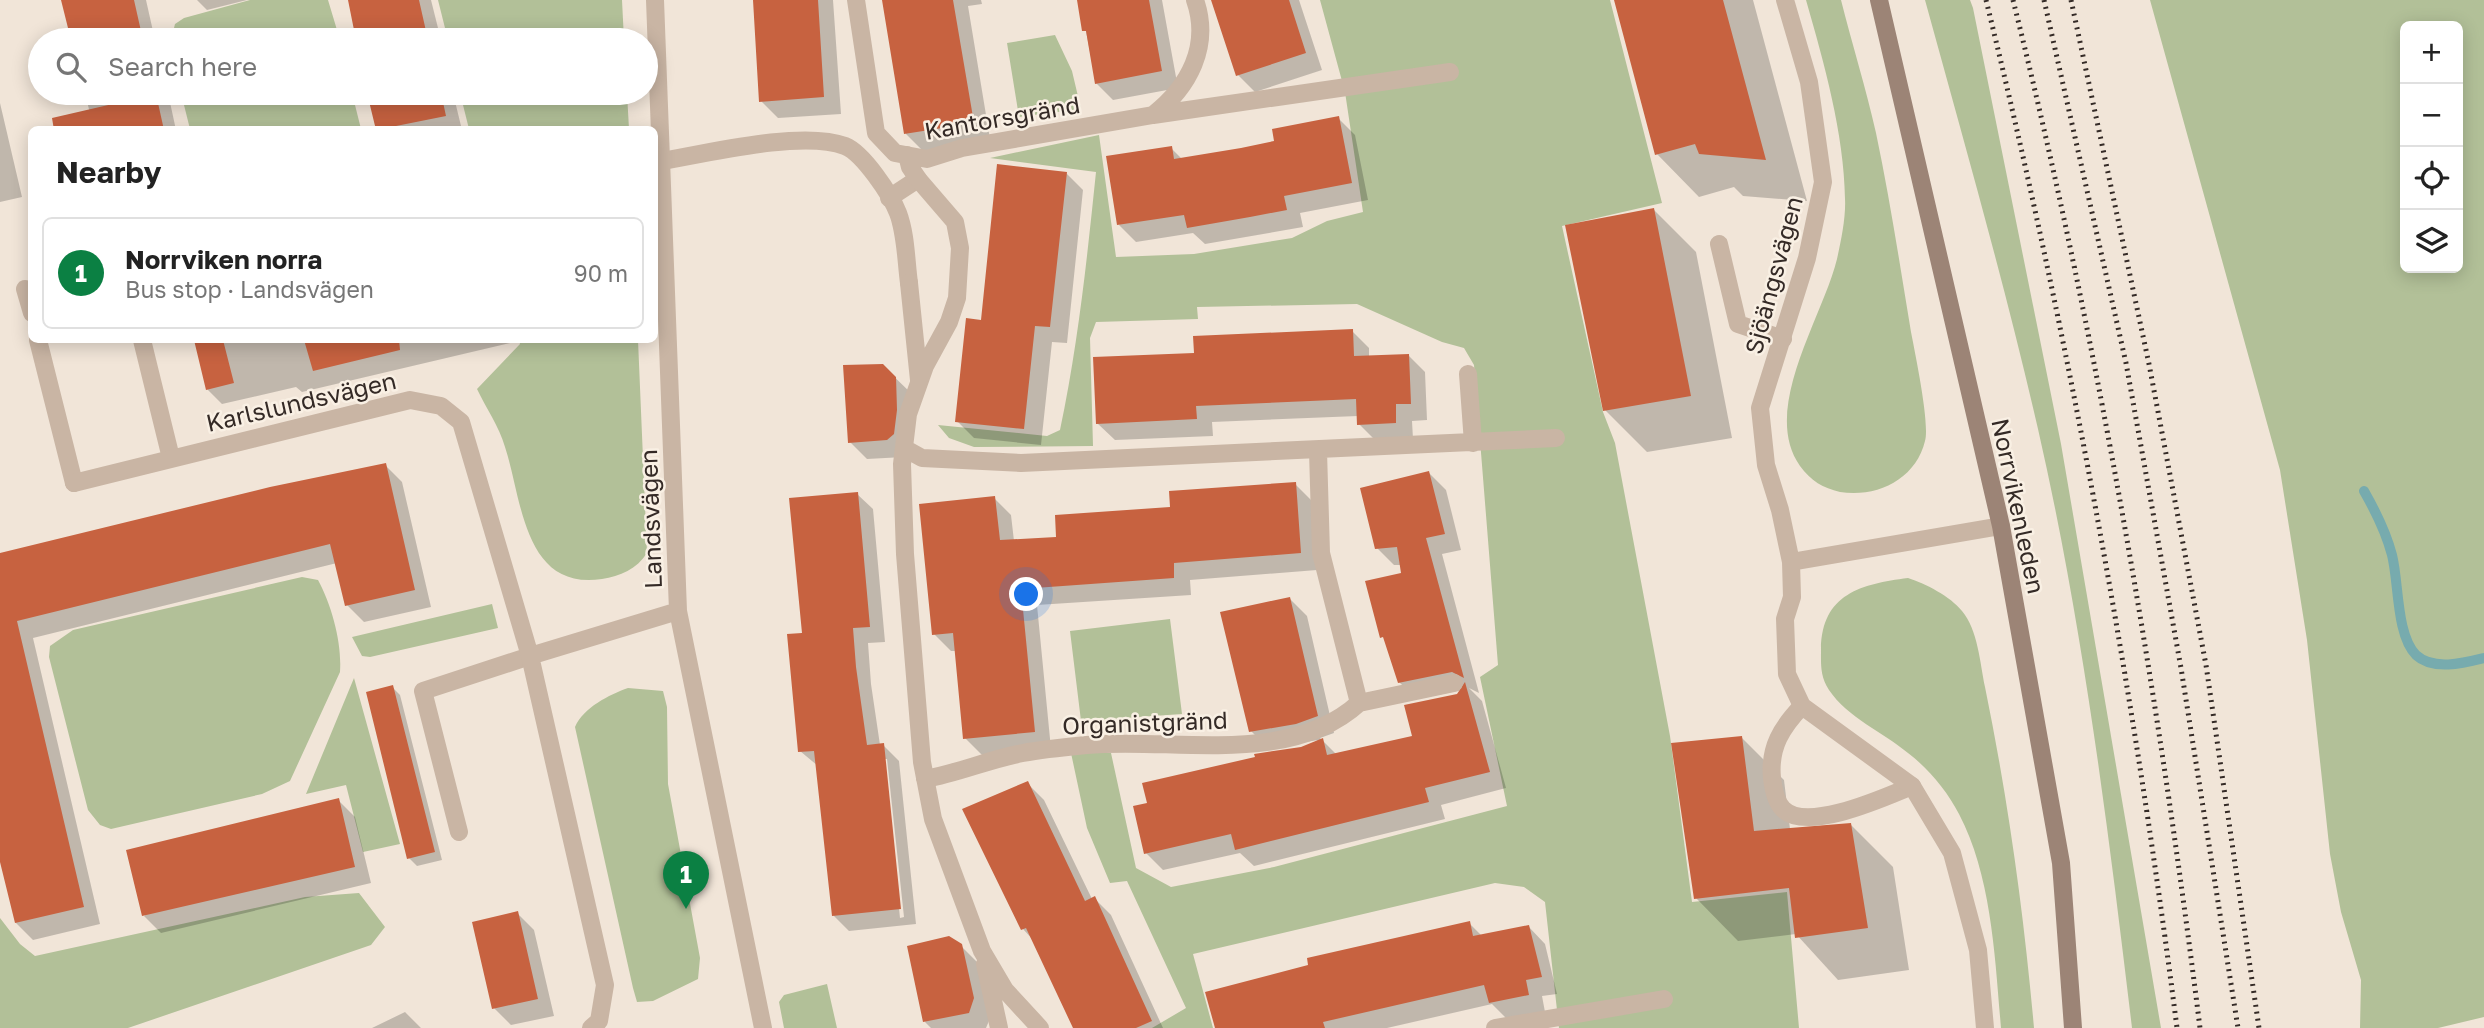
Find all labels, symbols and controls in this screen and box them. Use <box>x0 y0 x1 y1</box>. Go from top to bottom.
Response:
map controls <box>2400 21 2463 273</box>
button: + <box>2400 21 2463 84</box>
search box <box>28 28 658 105</box>
icon: search <box>52 48 90 86</box>
text: Search here <box>108 51 257 82</box>
button: − <box>2400 84 2463 147</box>
street label: Kantorsgränd <box>922 89 1082 145</box>
button: locate <box>2400 147 2463 210</box>
text: Nearby <box>56 154 161 190</box>
street label: Sjöängsvägen <box>1738 193 1808 357</box>
button: layers <box>2400 210 2463 273</box>
text: Norrviken norra <box>125 244 322 275</box>
text: 1 <box>75 259 87 287</box>
text: 90 m <box>574 259 628 287</box>
text: Bus stop · Landsvägen <box>125 275 374 303</box>
street label: Karlslundsvägen <box>203 365 399 437</box>
street label: Norrvikenleden <box>1986 416 2052 596</box>
street label: Landsvägen <box>633 449 667 589</box>
your location <box>1009 577 1043 611</box>
street label: Organistgränd <box>1062 705 1228 739</box>
pin: 1 <box>663 851 709 909</box>

